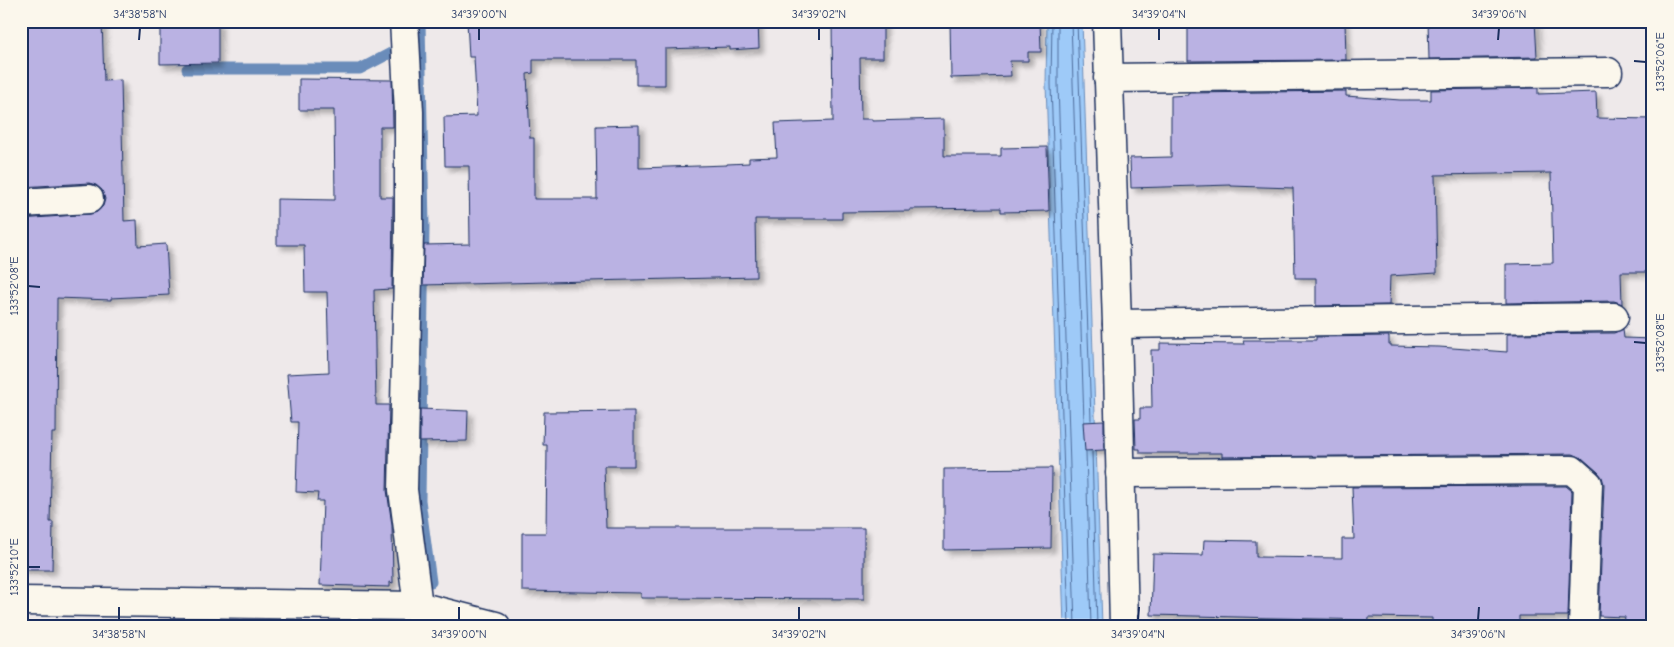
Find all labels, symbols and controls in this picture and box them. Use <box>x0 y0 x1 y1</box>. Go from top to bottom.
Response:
text: 34°38'58"N <box>113 7 167 21</box>
text: 34°39'00"N <box>451 7 507 21</box>
text: 34°39'02"N <box>792 7 846 21</box>
text: 34°39'04"N <box>1132 7 1186 21</box>
text: 34°39'06"N <box>1472 7 1526 21</box>
text: 133°52'06"E <box>1653 32 1667 92</box>
text: 133°52'08"E <box>7 256 21 316</box>
text: 133°52'08"E <box>1653 313 1667 373</box>
text: 133°52'10"E <box>7 538 21 596</box>
text: 34°38'58"N <box>92 627 146 641</box>
text: 34°39'00"N <box>431 627 487 641</box>
text: 34°39'02"N <box>772 627 826 641</box>
text: 34°39'04"N <box>1111 627 1165 641</box>
text: 34°39'06"N <box>1451 627 1505 641</box>

